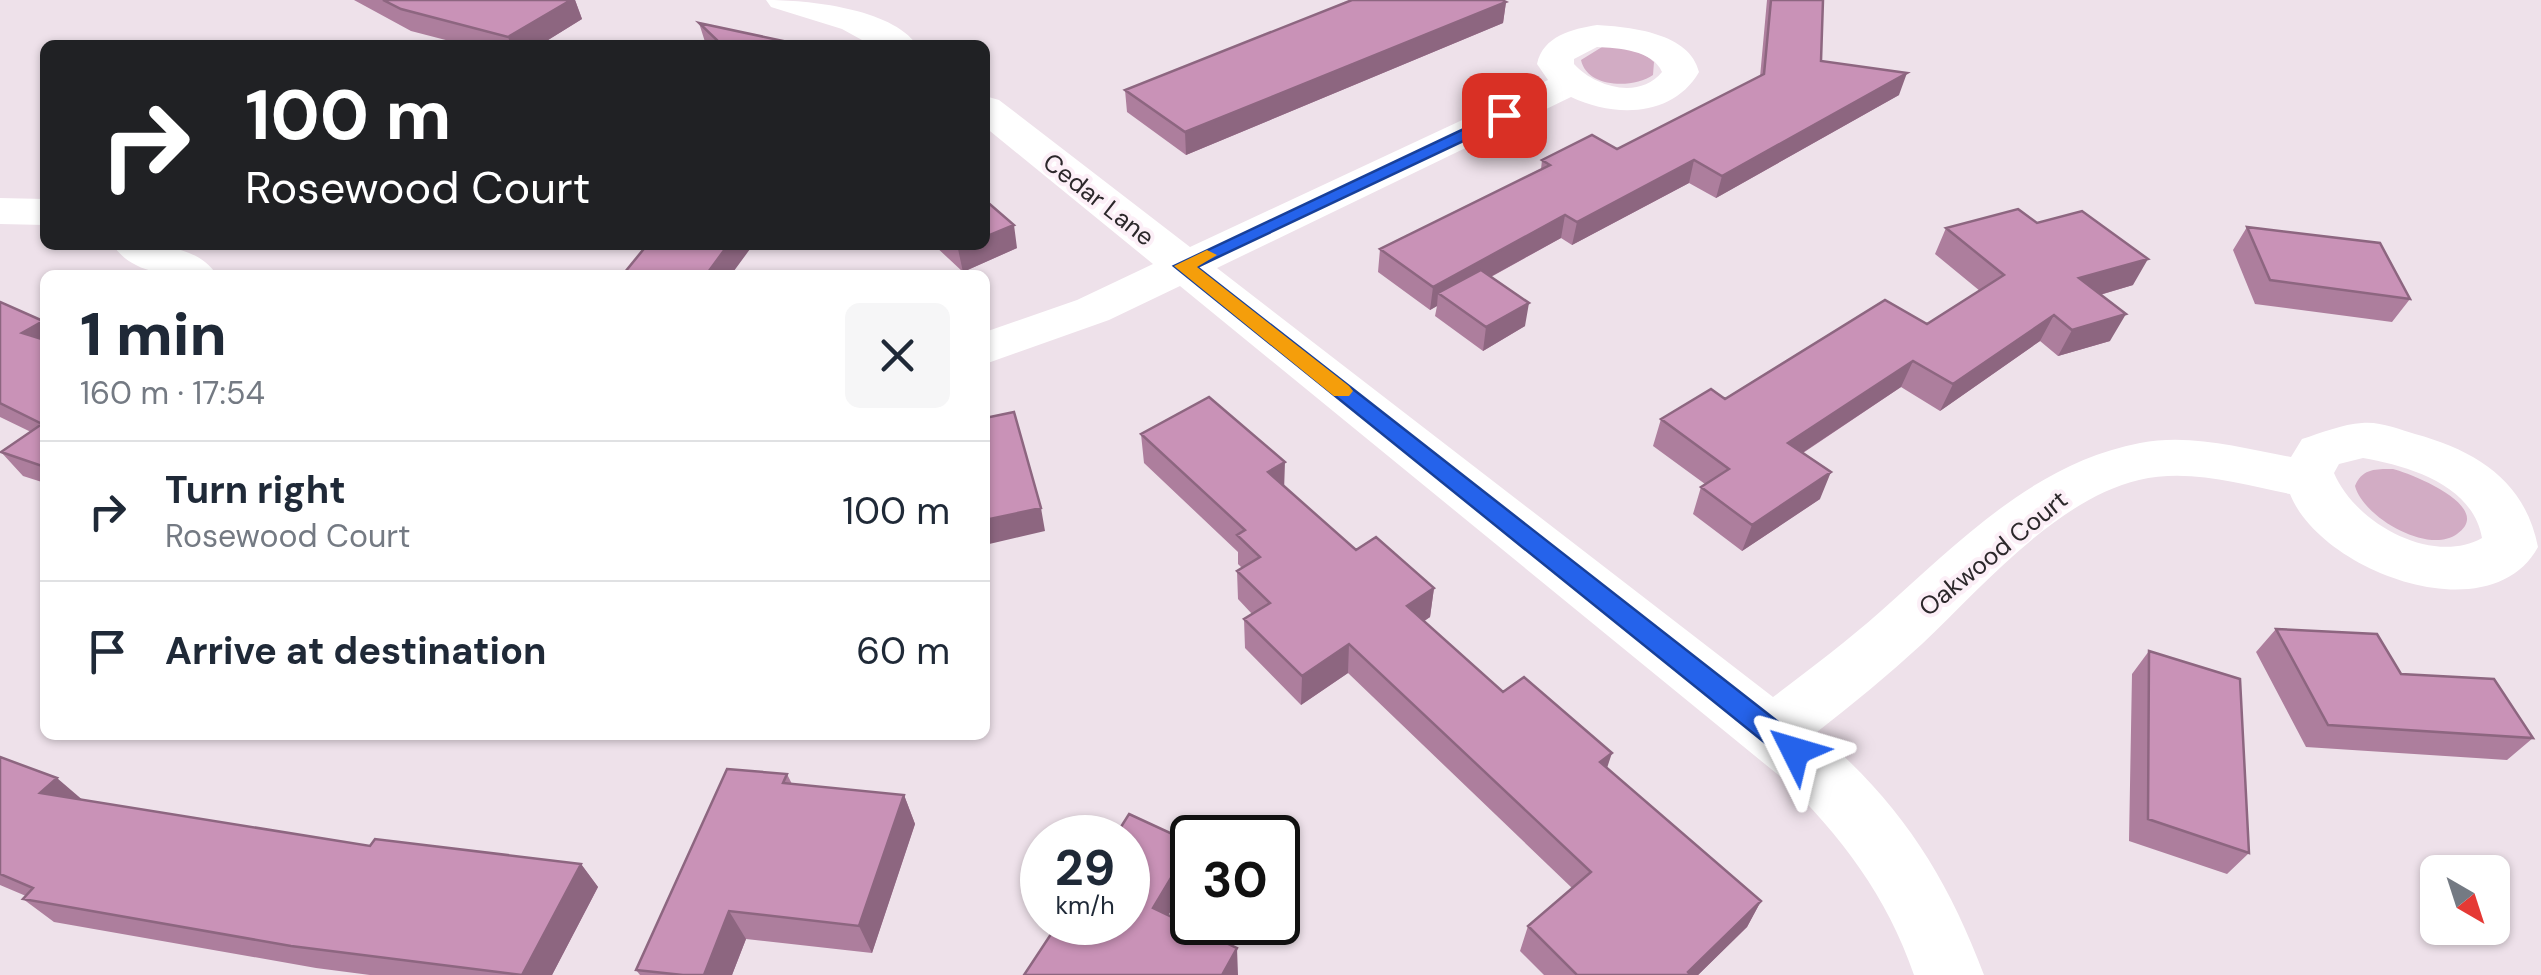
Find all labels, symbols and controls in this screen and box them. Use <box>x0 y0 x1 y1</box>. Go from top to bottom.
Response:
text: 100 m <box>245 70 451 161</box>
pin <box>1462 73 1547 158</box>
icon: right <box>80 80 210 210</box>
icon: arrive <box>1477 88 1532 143</box>
street label: Cedar Lane <box>1036 146 1161 253</box>
text: Rosewood Court <box>245 158 590 217</box>
text: 1 min <box>80 295 227 374</box>
button: close <box>845 303 950 408</box>
text: 160 m · 17:54 <box>80 372 265 414</box>
text: Turn right <box>165 465 346 515</box>
street label: Oakwood Court <box>1912 483 2075 624</box>
icon: right <box>80 484 135 539</box>
text: 100 m <box>842 486 950 536</box>
text: Rosewood Court <box>165 515 411 557</box>
icon: arrive <box>80 624 135 679</box>
text: Arrive at destination <box>165 626 547 676</box>
text: 60 m <box>856 626 950 676</box>
position arrow <box>1743 699 1847 803</box>
speed limit sign: 30 <box>1170 815 1300 945</box>
text: 29 <box>1055 835 1115 901</box>
north arrow <box>2420 855 2510 945</box>
map controls <box>2420 855 2510 945</box>
text: km/h <box>1055 889 1115 922</box>

